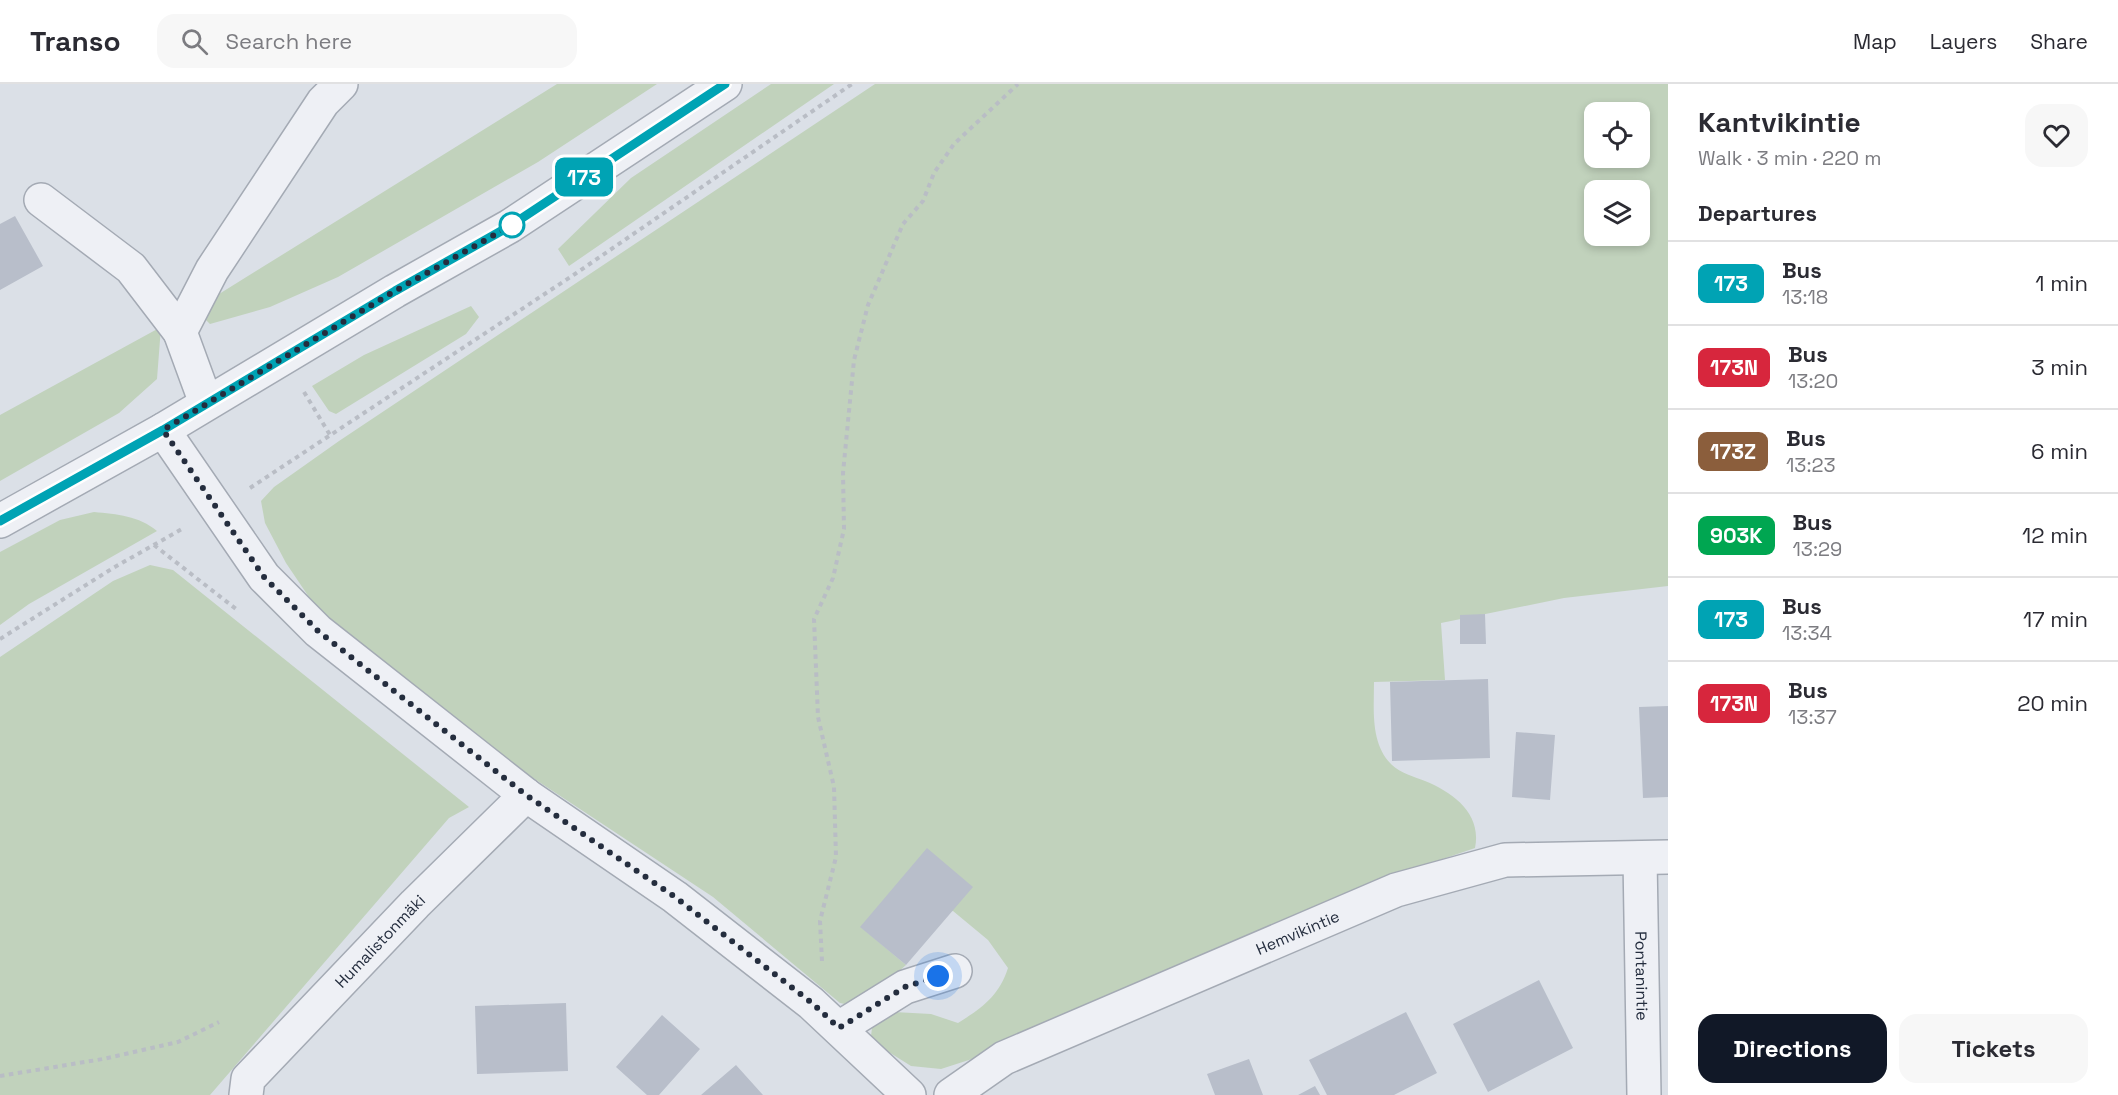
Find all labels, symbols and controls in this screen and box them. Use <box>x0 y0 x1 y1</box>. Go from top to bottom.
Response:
search box <box>157 14 577 68</box>
text: Transo <box>30 23 121 59</box>
icon: search <box>178 25 211 58</box>
text: Search here <box>226 27 352 55</box>
text: Map <box>1853 28 1897 55</box>
text: Layers <box>1930 28 1997 55</box>
text: Share <box>2030 28 2088 55</box>
map controls <box>1584 102 1650 246</box>
button: locate <box>1584 102 1650 168</box>
text: Kantvikintie <box>1698 104 1861 140</box>
button: heart <box>2025 104 2088 167</box>
text: Walk · 3 min · 220 m <box>1698 145 1881 171</box>
line badge: 173 <box>550 158 618 196</box>
text: 173 <box>567 164 601 191</box>
button: layers <box>1584 180 1650 246</box>
text: Departures <box>1698 199 1817 227</box>
unlabelled marker <box>499 212 525 238</box>
text: Bus <box>1782 256 1822 284</box>
text: 1 min <box>2035 269 2088 297</box>
text: 173 <box>1714 270 1748 297</box>
text: 13:18 <box>1782 284 1828 310</box>
text: Bus <box>1788 340 1828 368</box>
text: 3 min <box>2031 353 2088 381</box>
text: 173N <box>1710 354 1758 381</box>
text: 13:20 <box>1788 368 1838 394</box>
text: Bus <box>1786 424 1826 452</box>
text: 6 min <box>2031 437 2088 465</box>
text: 173Z <box>1710 438 1756 465</box>
text: 13:23 <box>1786 452 1836 478</box>
text: Bus <box>1793 508 1832 536</box>
text: 12 min <box>2022 521 2088 549</box>
text: 903K <box>1710 522 1763 549</box>
text: 13:29 <box>1793 536 1842 562</box>
text: Bus <box>1782 592 1822 620</box>
text: 17 min <box>2023 605 2088 633</box>
text: 173 <box>1714 606 1748 633</box>
text: 13:34 <box>1782 620 1832 646</box>
text: Bus <box>1788 676 1828 704</box>
text: 20 min <box>2017 689 2088 717</box>
text: 173N <box>1710 690 1758 717</box>
text: 13:37 <box>1788 704 1837 730</box>
street label: Humalistonmäki <box>331 890 430 993</box>
street label: Hemvikintie <box>1253 905 1343 960</box>
street label: Pontanintie <box>1630 931 1653 1021</box>
your location <box>923 961 953 991</box>
button: Directions <box>1698 1014 1887 1083</box>
button: Tickets <box>1899 1014 2088 1083</box>

